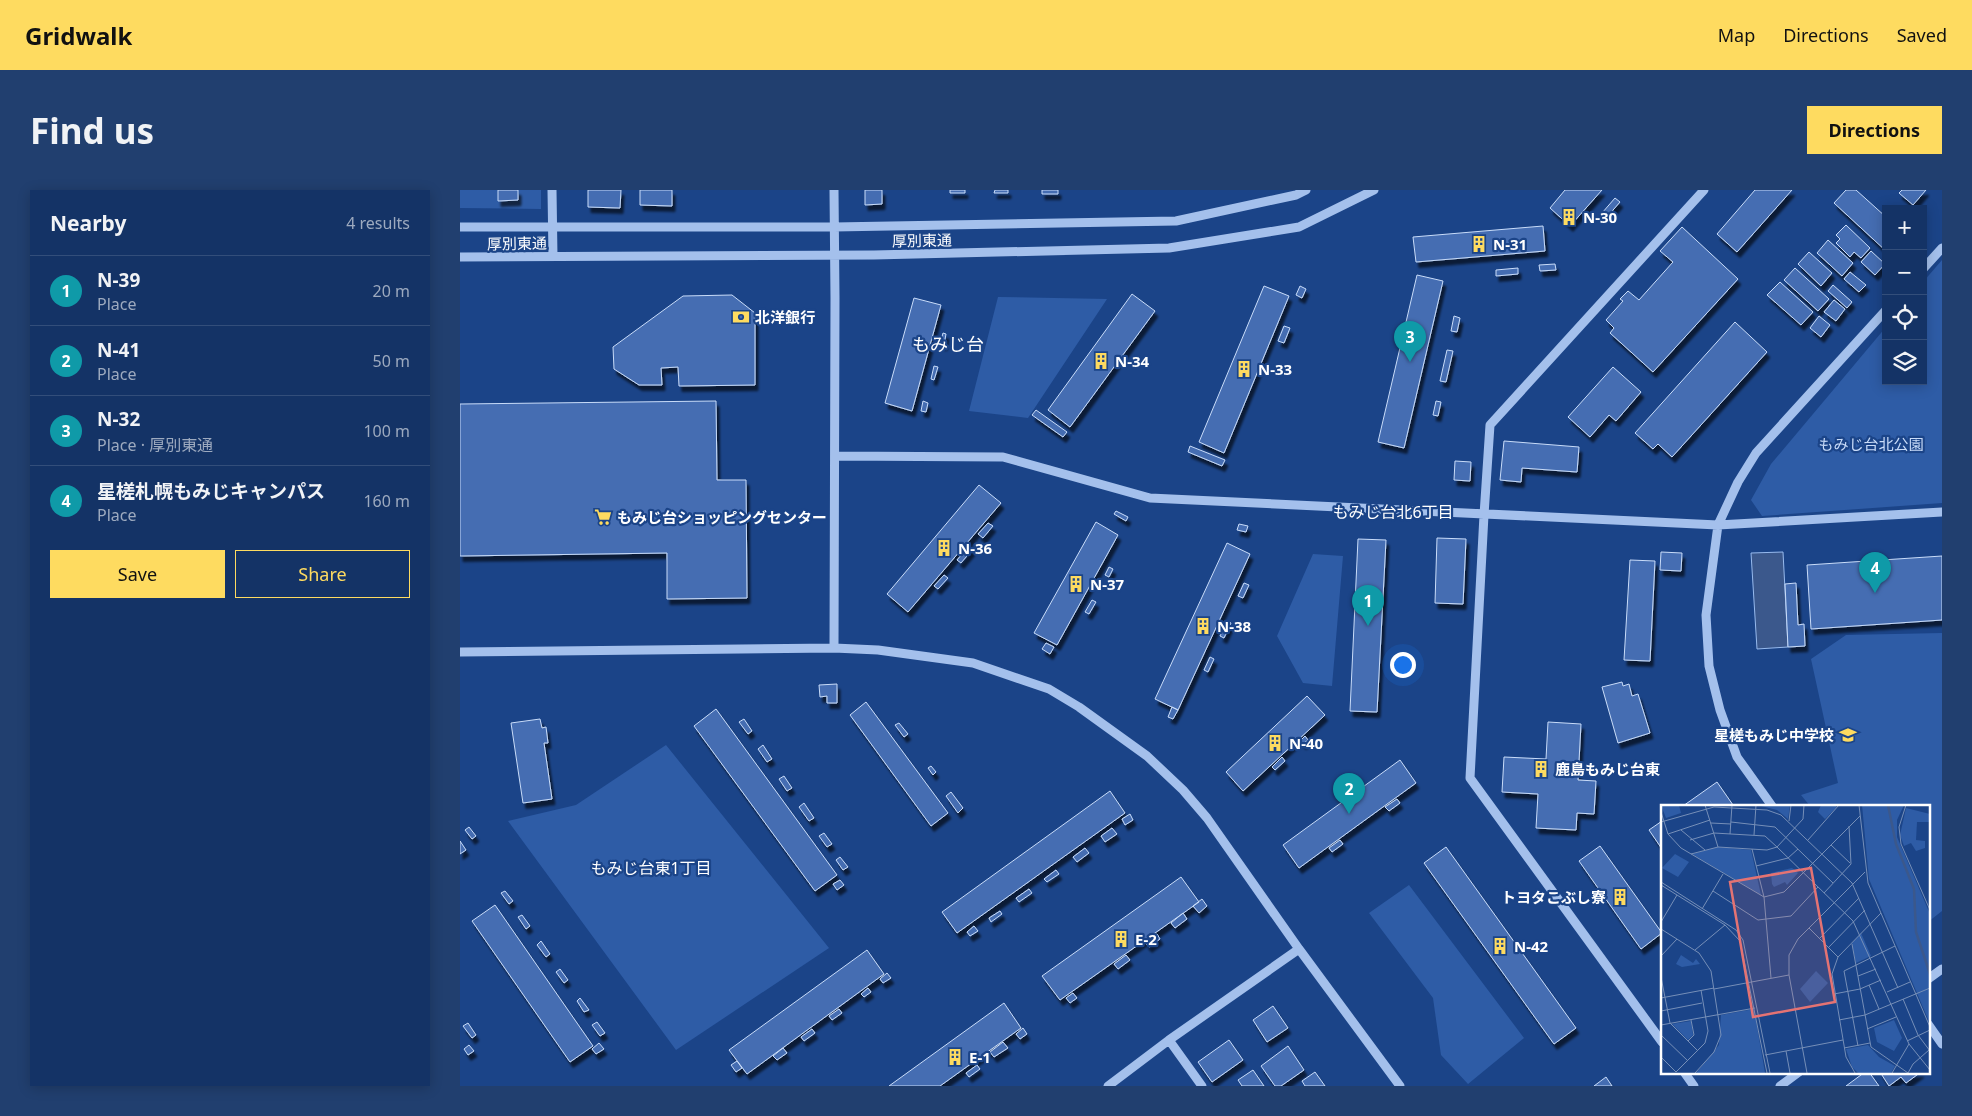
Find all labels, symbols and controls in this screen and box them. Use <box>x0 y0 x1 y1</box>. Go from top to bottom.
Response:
text: Gridwalk <box>25 19 132 52</box>
text: Map <box>1718 23 1755 47</box>
text: Directions <box>1783 23 1869 47</box>
text: Saved <box>1897 23 1947 47</box>
button: Directions <box>1807 106 1942 154</box>
text: Find us <box>30 107 154 154</box>
map controls <box>1882 205 1927 385</box>
button: + <box>1882 205 1927 250</box>
building icon: N-30 <box>1559 207 1579 227</box>
place label: N-30 <box>1583 207 1618 227</box>
text: Nearby <box>50 209 126 237</box>
text: 4 results <box>346 212 410 234</box>
street label: 厚別東通 <box>892 229 952 251</box>
street label: 厚別東通 <box>487 232 547 254</box>
building icon: N-31 <box>1469 234 1489 254</box>
place label: N-31 <box>1493 234 1527 254</box>
button: − <box>1882 250 1927 295</box>
text: N-39 <box>97 267 140 293</box>
text: 1 <box>61 280 71 302</box>
text: 20 m <box>373 280 410 302</box>
text: Place <box>97 293 137 315</box>
button: locate <box>1882 295 1927 340</box>
bank icon: 北洋銀行 <box>731 307 751 327</box>
place label: 北洋銀行 <box>755 307 815 327</box>
pin: 3 <box>1394 321 1426 362</box>
district label: もみじ台 <box>912 332 984 356</box>
text: N-41 <box>97 337 140 363</box>
button: layers <box>1882 340 1927 385</box>
text: 2 <box>61 350 71 372</box>
text: 50 m <box>373 350 410 372</box>
building icon: N-34 <box>1091 351 1111 371</box>
place label: N-34 <box>1115 351 1150 371</box>
building icon: N-33 <box>1234 359 1254 379</box>
place label: N-33 <box>1258 359 1292 379</box>
text: Place <box>97 363 137 385</box>
text: N-32 <box>97 406 140 432</box>
text: 3 <box>61 420 71 442</box>
text: 100 m <box>363 420 410 442</box>
text: Place · 厚別東通 <box>97 434 213 456</box>
park label: もみじ台北公園 <box>1818 434 1924 454</box>
text: 星槎札幌もみじキャンパス <box>97 478 325 504</box>
text: 4 <box>61 490 71 512</box>
text: 160 m <box>363 490 410 512</box>
district label: もみじ台北6丁目 <box>1332 501 1454 523</box>
text: Place <box>97 504 137 526</box>
supermarket icon: もみじ台ショッピングセンター <box>593 507 613 527</box>
place label: もみじ台ショッピングセンター <box>617 507 827 527</box>
building icon: N-36 <box>934 538 954 558</box>
place label: N-36 <box>958 538 993 558</box>
button: Save <box>50 550 225 598</box>
button: Share <box>235 550 410 598</box>
pin: 4 <box>1859 552 1891 593</box>
building icon: N-37 <box>1066 574 1086 594</box>
place label: N-37 <box>1090 574 1125 594</box>
pin: 1 <box>1352 585 1384 626</box>
building icon: N-38 <box>1193 616 1213 636</box>
place label: N-38 <box>1217 616 1252 636</box>
your location <box>1390 652 1416 678</box>
place label: 星槎もみじ中学校 <box>1714 725 1834 745</box>
school or university icon: 星槎もみじ中学校 <box>1838 725 1858 745</box>
building icon: N-40 <box>1265 733 1285 753</box>
place label: N-40 <box>1289 733 1324 753</box>
building icon: 鹿島もみじ台東 <box>1531 759 1551 779</box>
place label: 鹿島もみじ台東 <box>1555 759 1660 779</box>
pin: 2 <box>1333 773 1365 814</box>
inset map <box>1661 805 1930 1074</box>
district label: もみじ台東1丁目 <box>590 857 712 879</box>
place label: トヨタこぶし寮 <box>1501 887 1606 907</box>
building icon: トヨタこぶし寮 <box>1610 887 1630 907</box>
building icon: E-2 <box>1111 929 1131 949</box>
place label: E-2 <box>1135 929 1157 949</box>
building icon: N-42 <box>1490 936 1510 956</box>
place label: N-42 <box>1514 936 1549 956</box>
building icon: E-1 <box>945 1047 965 1067</box>
place label: E-1 <box>969 1047 991 1067</box>

